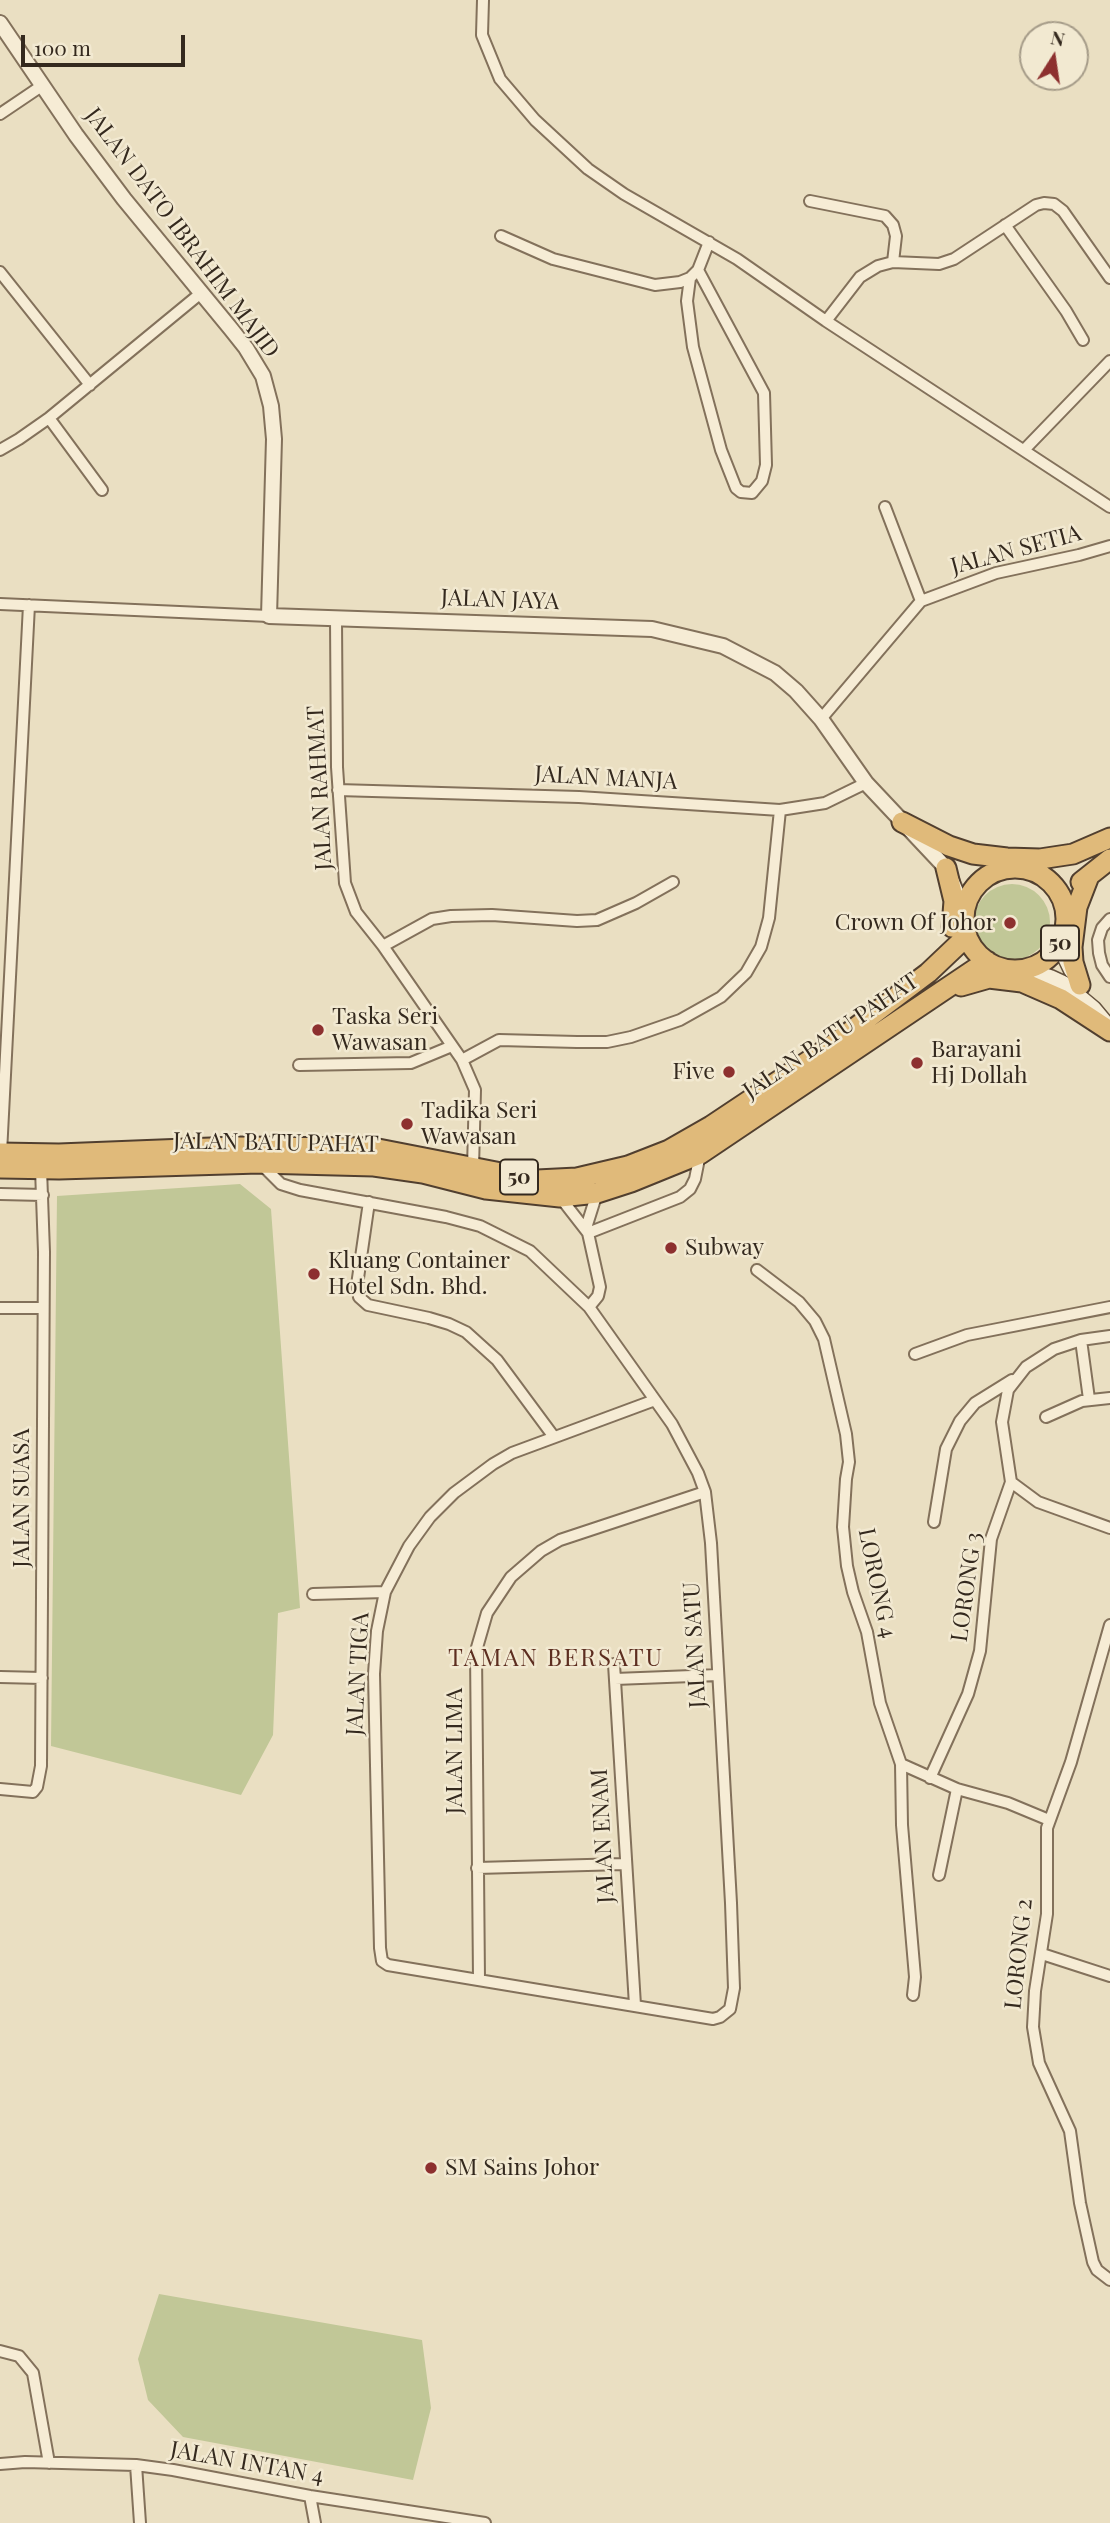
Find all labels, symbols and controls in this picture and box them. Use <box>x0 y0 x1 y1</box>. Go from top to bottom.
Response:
scale bar <box>24 21 189 65</box>
north arrow <box>1019 21 1089 91</box>
text: N <box>1049 23 1067 52</box>
text: 100 m <box>34 33 91 61</box>
street label: JALAN DATO IBRAHIM MAJID <box>79 103 285 363</box>
street label: JALAN SETIA <box>948 519 1084 581</box>
street label: JALAN JAYA <box>440 584 560 616</box>
street label: JALAN RAHMAT <box>302 705 338 871</box>
street label: JALAN MANJA <box>534 760 678 796</box>
place label: Crown Of Johor <box>835 909 996 937</box>
marker: Crown Of Johor <box>1002 915 1018 931</box>
road number: 50 <box>1041 926 1079 960</box>
street label: JALAN BATU PAHAT <box>738 967 924 1105</box>
place label: Taska Seri Wawasan <box>332 1003 438 1057</box>
marker: Taska Seri Wawasan <box>310 1022 326 1038</box>
place label: Barayani Hj Dollah <box>931 1036 1027 1090</box>
marker: Barayani Hj Dollah <box>909 1055 925 1071</box>
place label: Five <box>672 1058 715 1086</box>
marker: Five <box>721 1064 737 1080</box>
place label: Tadika Seri Wawasan <box>421 1097 537 1151</box>
marker: Tadika Seri Wawasan <box>399 1116 415 1132</box>
street label: JALAN BATU PAHAT <box>173 1127 379 1159</box>
road number: 50 <box>500 1160 538 1194</box>
place label: Subway <box>685 1234 764 1262</box>
marker: Subway <box>663 1240 679 1256</box>
place label: Kluang Container Hotel Sdn. Bhd. <box>328 1247 510 1301</box>
marker: Kluang Container Hotel Sdn. Bhd. <box>306 1266 322 1282</box>
street label: JALAN SUASA <box>8 1428 36 1568</box>
street label: LORONG 4 <box>852 1526 902 1640</box>
street label: LORONG 3 <box>946 1530 988 1644</box>
street label: JALAN SATU <box>678 1581 712 1709</box>
street label: JALAN TIGA <box>341 1612 375 1736</box>
district label: TAMAN BERSATU <box>450 1645 662 1673</box>
street label: JALAN LIMA <box>441 1688 469 1814</box>
street label: JALAN ENAM <box>586 1768 620 1904</box>
street label: LORONG 2 <box>999 1897 1039 2011</box>
place label: SM Sains Johor <box>445 2154 599 2182</box>
marker: SM Sains Johor <box>423 2160 439 2176</box>
street label: JALAN INTAN 4 <box>168 2436 326 2490</box>

